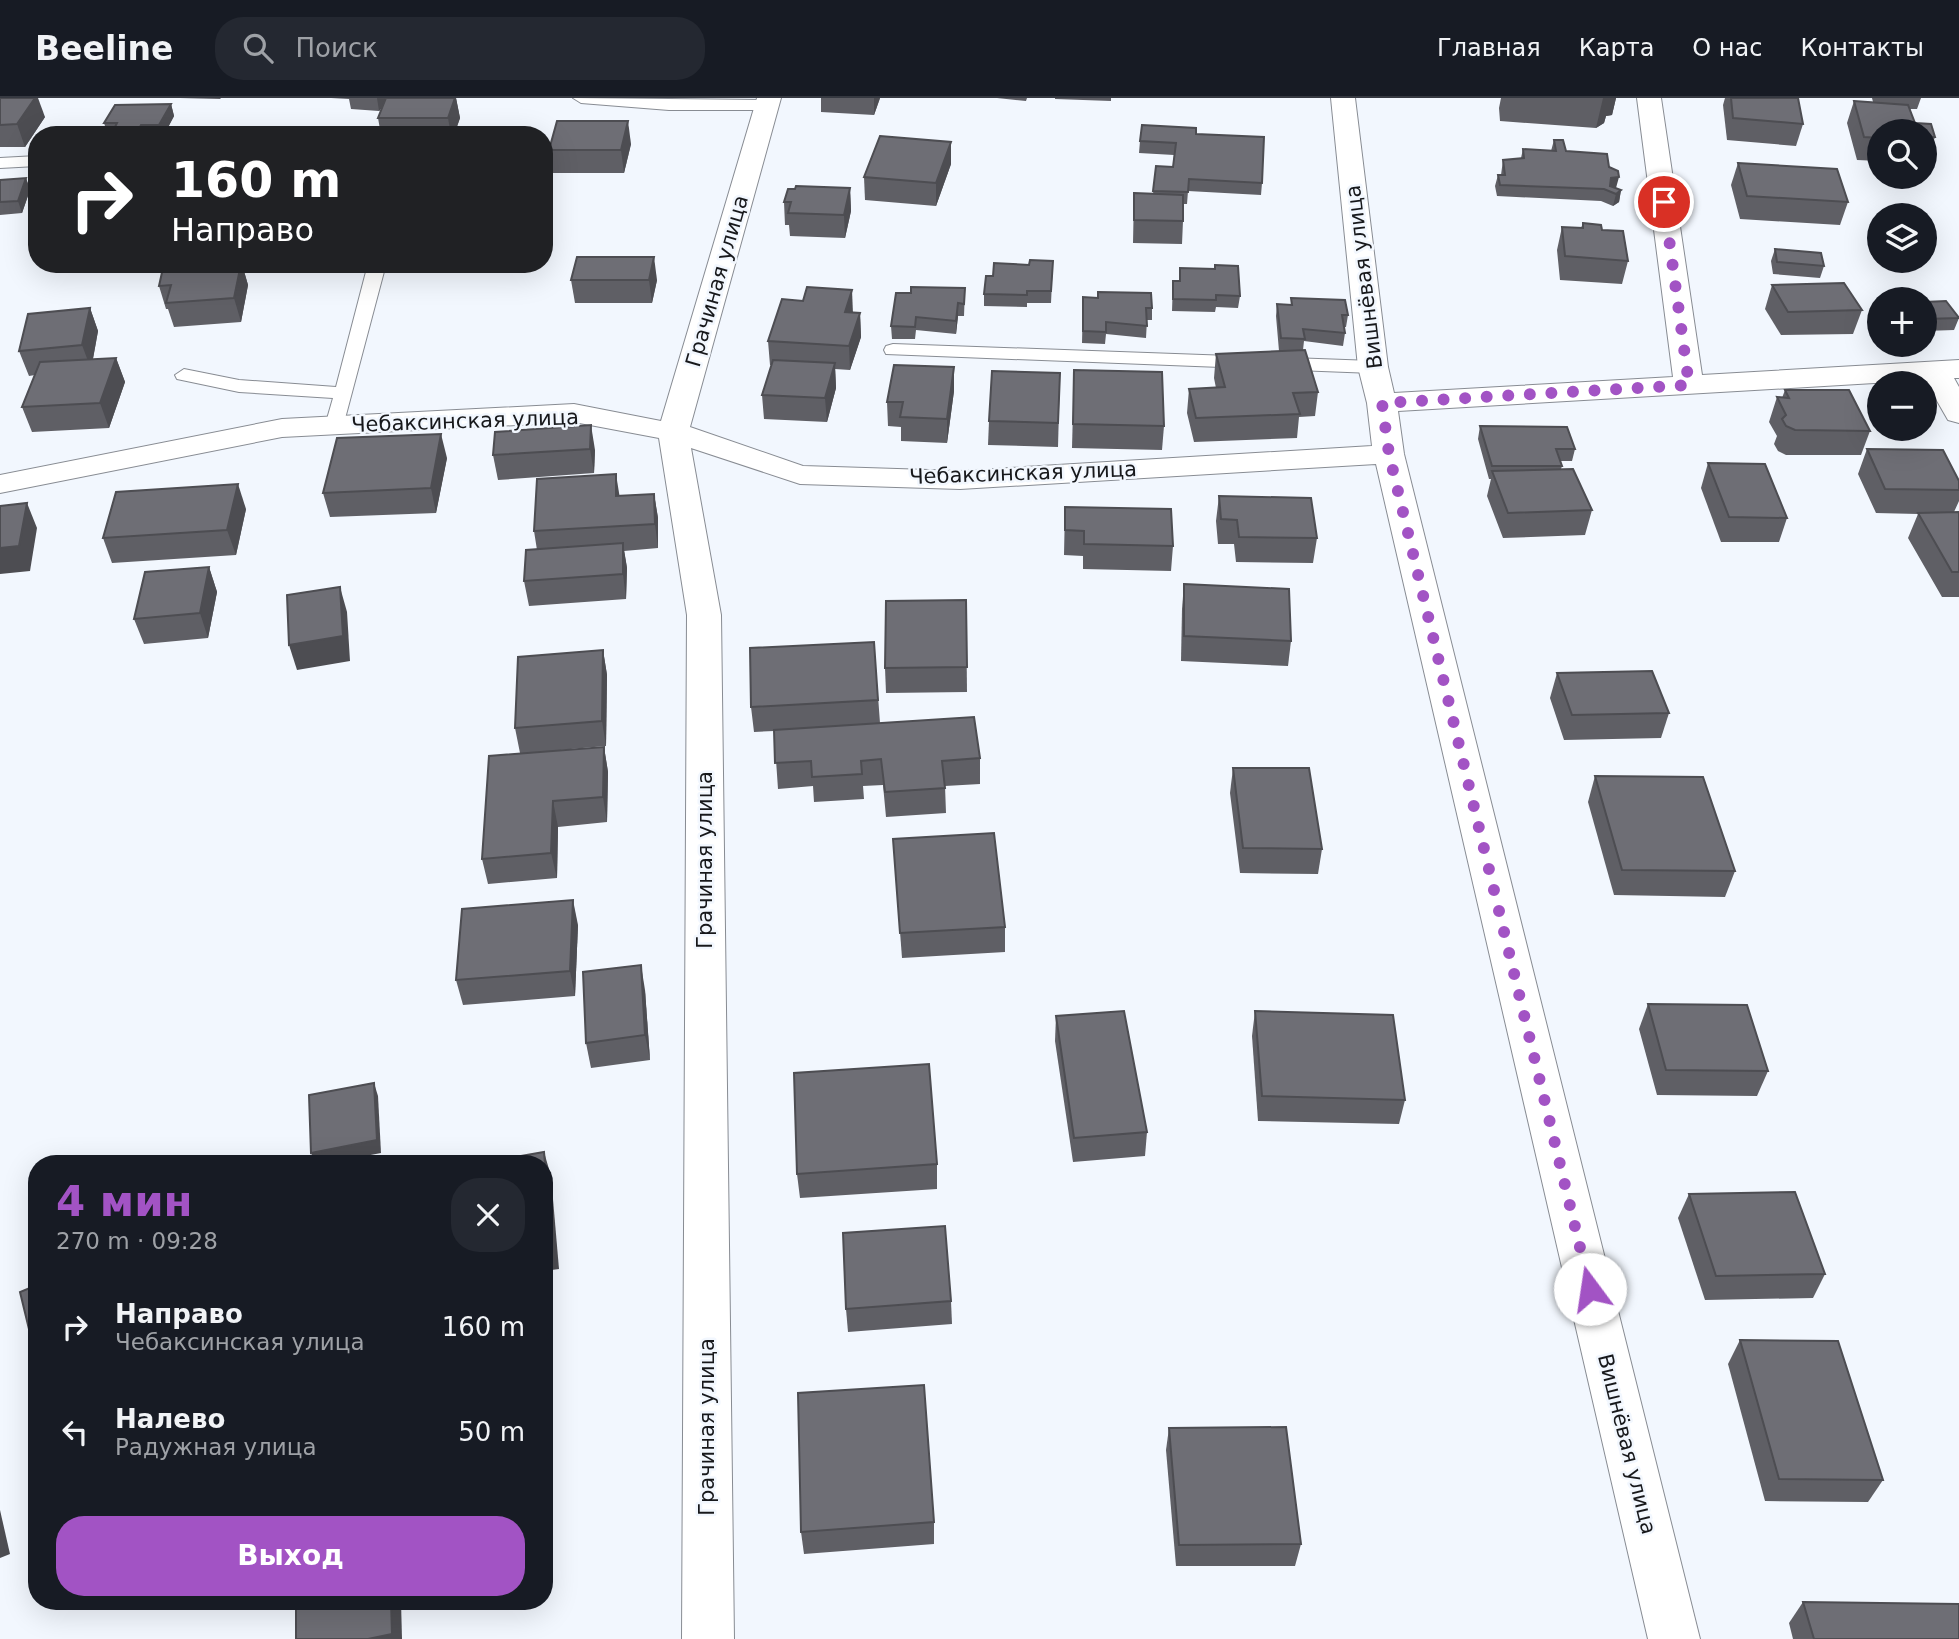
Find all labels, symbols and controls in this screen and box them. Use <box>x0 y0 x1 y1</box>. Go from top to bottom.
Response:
search box <box>215 17 705 80</box>
text: Beeline <box>35 29 173 68</box>
icon: search <box>239 29 277 67</box>
text: Поиск <box>295 33 378 63</box>
text: Главная <box>1437 34 1541 62</box>
text: Карта <box>1579 34 1654 62</box>
text: О нас <box>1692 34 1762 62</box>
text: Контакты <box>1800 34 1924 62</box>
map controls <box>1867 119 1937 441</box>
button: search <box>1867 119 1937 189</box>
text: 160 m <box>171 152 341 209</box>
icon: right <box>56 154 147 245</box>
pin <box>1634 172 1694 232</box>
icon: arrive <box>1645 183 1683 221</box>
street label: Вишнёвая улица <box>1341 184 1387 370</box>
street label: Грачиная улица <box>681 192 753 370</box>
button: layers <box>1867 203 1937 273</box>
text: Направо <box>171 211 314 249</box>
button: + <box>1867 287 1937 357</box>
button: − <box>1867 371 1937 441</box>
street label: Чебаксинская улица <box>351 405 579 437</box>
street label: Чебаксинская улица <box>909 457 1137 489</box>
street label: Грачиная улица <box>693 771 717 949</box>
text: 4 мин <box>56 1177 193 1226</box>
button: close <box>451 1178 525 1252</box>
text: 270 m · 09:28 <box>56 1228 218 1254</box>
position arrow <box>1553 1252 1627 1326</box>
text: Направо <box>115 1299 243 1329</box>
icon: right <box>56 1308 94 1346</box>
text: 160 m <box>442 1312 525 1342</box>
text: Чебаксинская улица <box>115 1329 365 1355</box>
street label: Грачиная улица <box>695 1338 719 1516</box>
street label: Вишнёвая улица <box>1593 1351 1661 1537</box>
text: Налево <box>115 1404 225 1434</box>
icon: left <box>56 1413 94 1451</box>
text: 50 m <box>458 1417 525 1447</box>
text: Радужная улица <box>115 1434 317 1460</box>
button: Выход <box>56 1516 525 1596</box>

